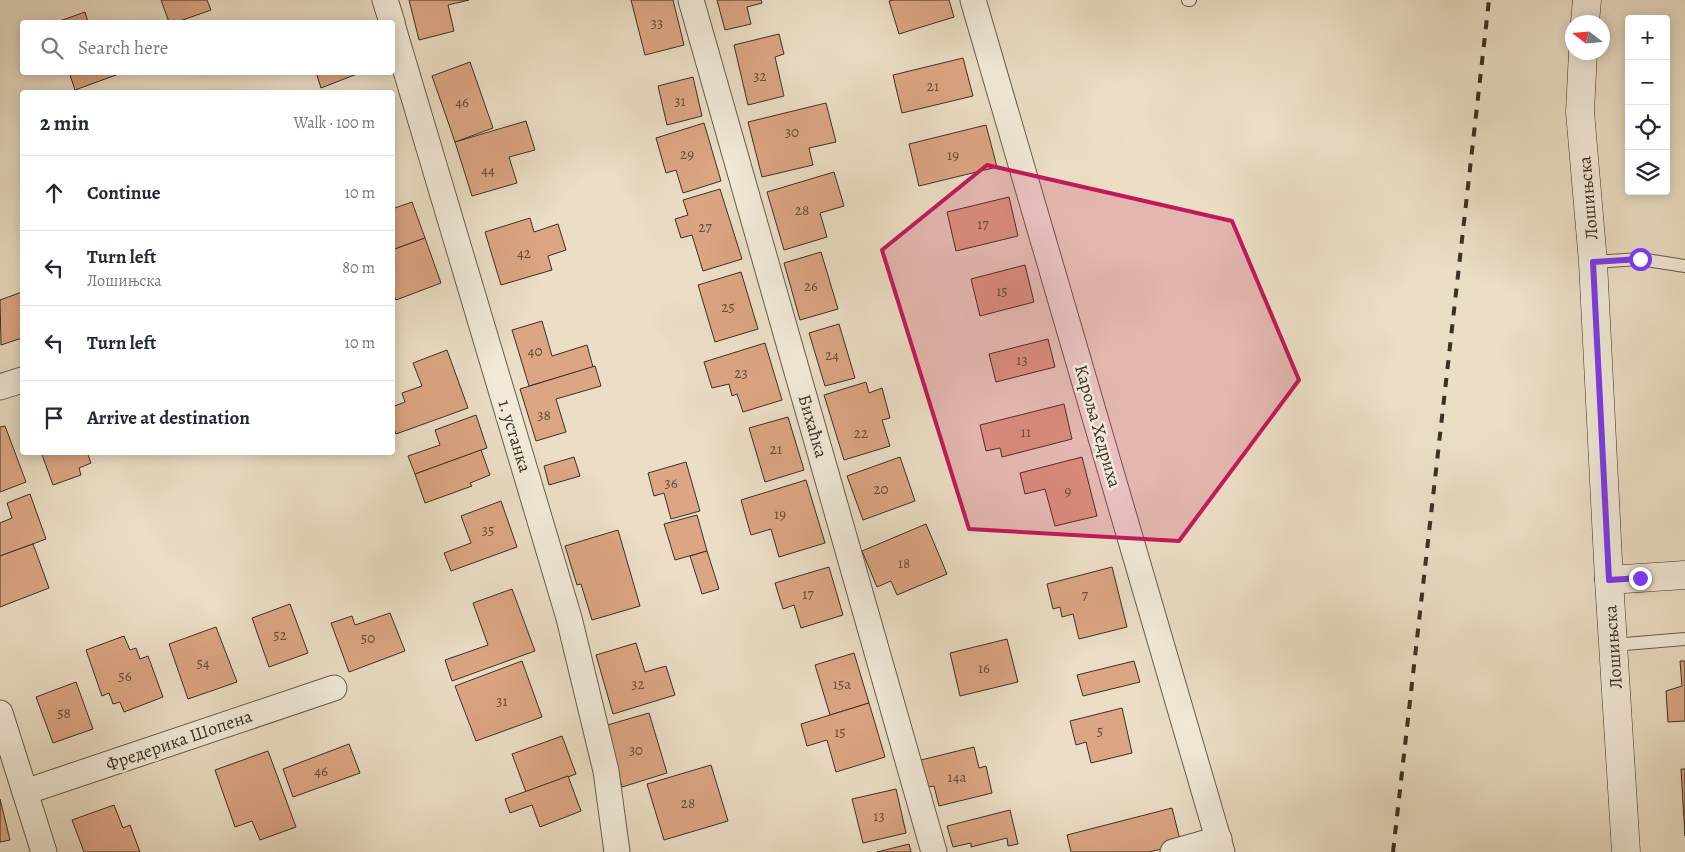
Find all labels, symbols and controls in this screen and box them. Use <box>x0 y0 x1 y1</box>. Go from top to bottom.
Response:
house number: 33 <box>651 13 663 33</box>
north arrow <box>1565 15 1610 60</box>
map controls <box>1625 15 1670 195</box>
button: + <box>1625 15 1670 60</box>
search box <box>20 20 395 75</box>
icon: search <box>38 34 66 62</box>
text: Search here <box>78 35 168 61</box>
button: − <box>1625 60 1670 105</box>
house number: 32 <box>753 66 767 86</box>
house number: 21 <box>927 76 939 96</box>
house number: 31 <box>674 91 686 111</box>
house number: 46 <box>455 92 469 112</box>
button: locate <box>1625 105 1670 150</box>
text: 2 min <box>40 109 89 137</box>
text: Walk · 100 m <box>294 112 375 134</box>
house number: 30 <box>785 122 799 142</box>
house number: 29 <box>680 144 694 164</box>
house number: 19 <box>947 145 959 165</box>
button: layers <box>1625 150 1670 195</box>
street label: Лошињска <box>1572 154 1604 241</box>
house number: 44 <box>481 160 495 180</box>
icon: ahead <box>40 179 68 207</box>
text: Continue <box>87 180 161 206</box>
text: 10 m <box>345 182 375 204</box>
house number: 28 <box>795 200 809 220</box>
house number: 17 <box>977 214 989 234</box>
house number: 27 <box>698 217 712 237</box>
house number: 42 <box>517 243 531 263</box>
text: Turn left <box>87 244 156 270</box>
route start <box>1629 248 1652 271</box>
icon: left <box>40 254 68 282</box>
text: 80 m <box>342 257 375 279</box>
text: Лошињска <box>87 270 162 292</box>
house number: 26 <box>804 276 818 296</box>
house number: 15 <box>996 281 1008 301</box>
house number: 25 <box>721 297 735 317</box>
icon: left <box>40 329 68 357</box>
text: Turn left <box>87 330 156 356</box>
text: 10 m <box>345 332 375 354</box>
house number: 40 <box>528 341 542 361</box>
house number: 24 <box>825 345 839 365</box>
house number: 13 <box>1016 350 1028 370</box>
street label: Кароља Хедриха <box>1069 362 1127 491</box>
house number: 23 <box>734 363 748 383</box>
street label: Бихаћка <box>793 391 834 461</box>
street label: 1. устанка <box>493 397 538 476</box>
icon: arrive <box>40 404 68 432</box>
text: Arrive at destination <box>87 405 250 431</box>
house number: 38 <box>537 405 551 425</box>
house number: 11 <box>1021 422 1031 442</box>
house number: 22 <box>854 423 868 443</box>
house number: 21 <box>770 439 782 459</box>
house number: 36 <box>664 473 678 493</box>
house number: 20 <box>873 479 889 499</box>
house number: 9 <box>1065 481 1072 501</box>
house number: 19 <box>774 504 786 524</box>
house number: 35 <box>482 520 494 540</box>
house number: 18 <box>898 553 910 573</box>
route end <box>1629 567 1652 590</box>
house number: 17 <box>802 584 814 604</box>
house number: 7 <box>1082 585 1089 605</box>
street label: Лошињска <box>1598 604 1628 690</box>
house number: 52 <box>273 625 287 645</box>
house number: 50 <box>361 628 375 648</box>
house number: 54 <box>196 653 210 673</box>
house number: 16 <box>978 658 990 678</box>
house number: 56 <box>118 666 132 686</box>
house number: 32 <box>631 674 645 694</box>
house number: 15a <box>833 674 851 694</box>
house number: 31 <box>496 691 508 711</box>
house number: 58 <box>57 703 71 723</box>
street label: Фредерика Шопена <box>103 703 256 776</box>
house number: 5 <box>1097 721 1103 741</box>
house number: 15 <box>834 722 846 742</box>
house number: 30 <box>629 740 643 760</box>
house number: 46 <box>314 761 328 781</box>
house number: 14a <box>948 767 966 787</box>
house number: 28 <box>681 793 695 813</box>
house number: 13 <box>873 806 885 826</box>

